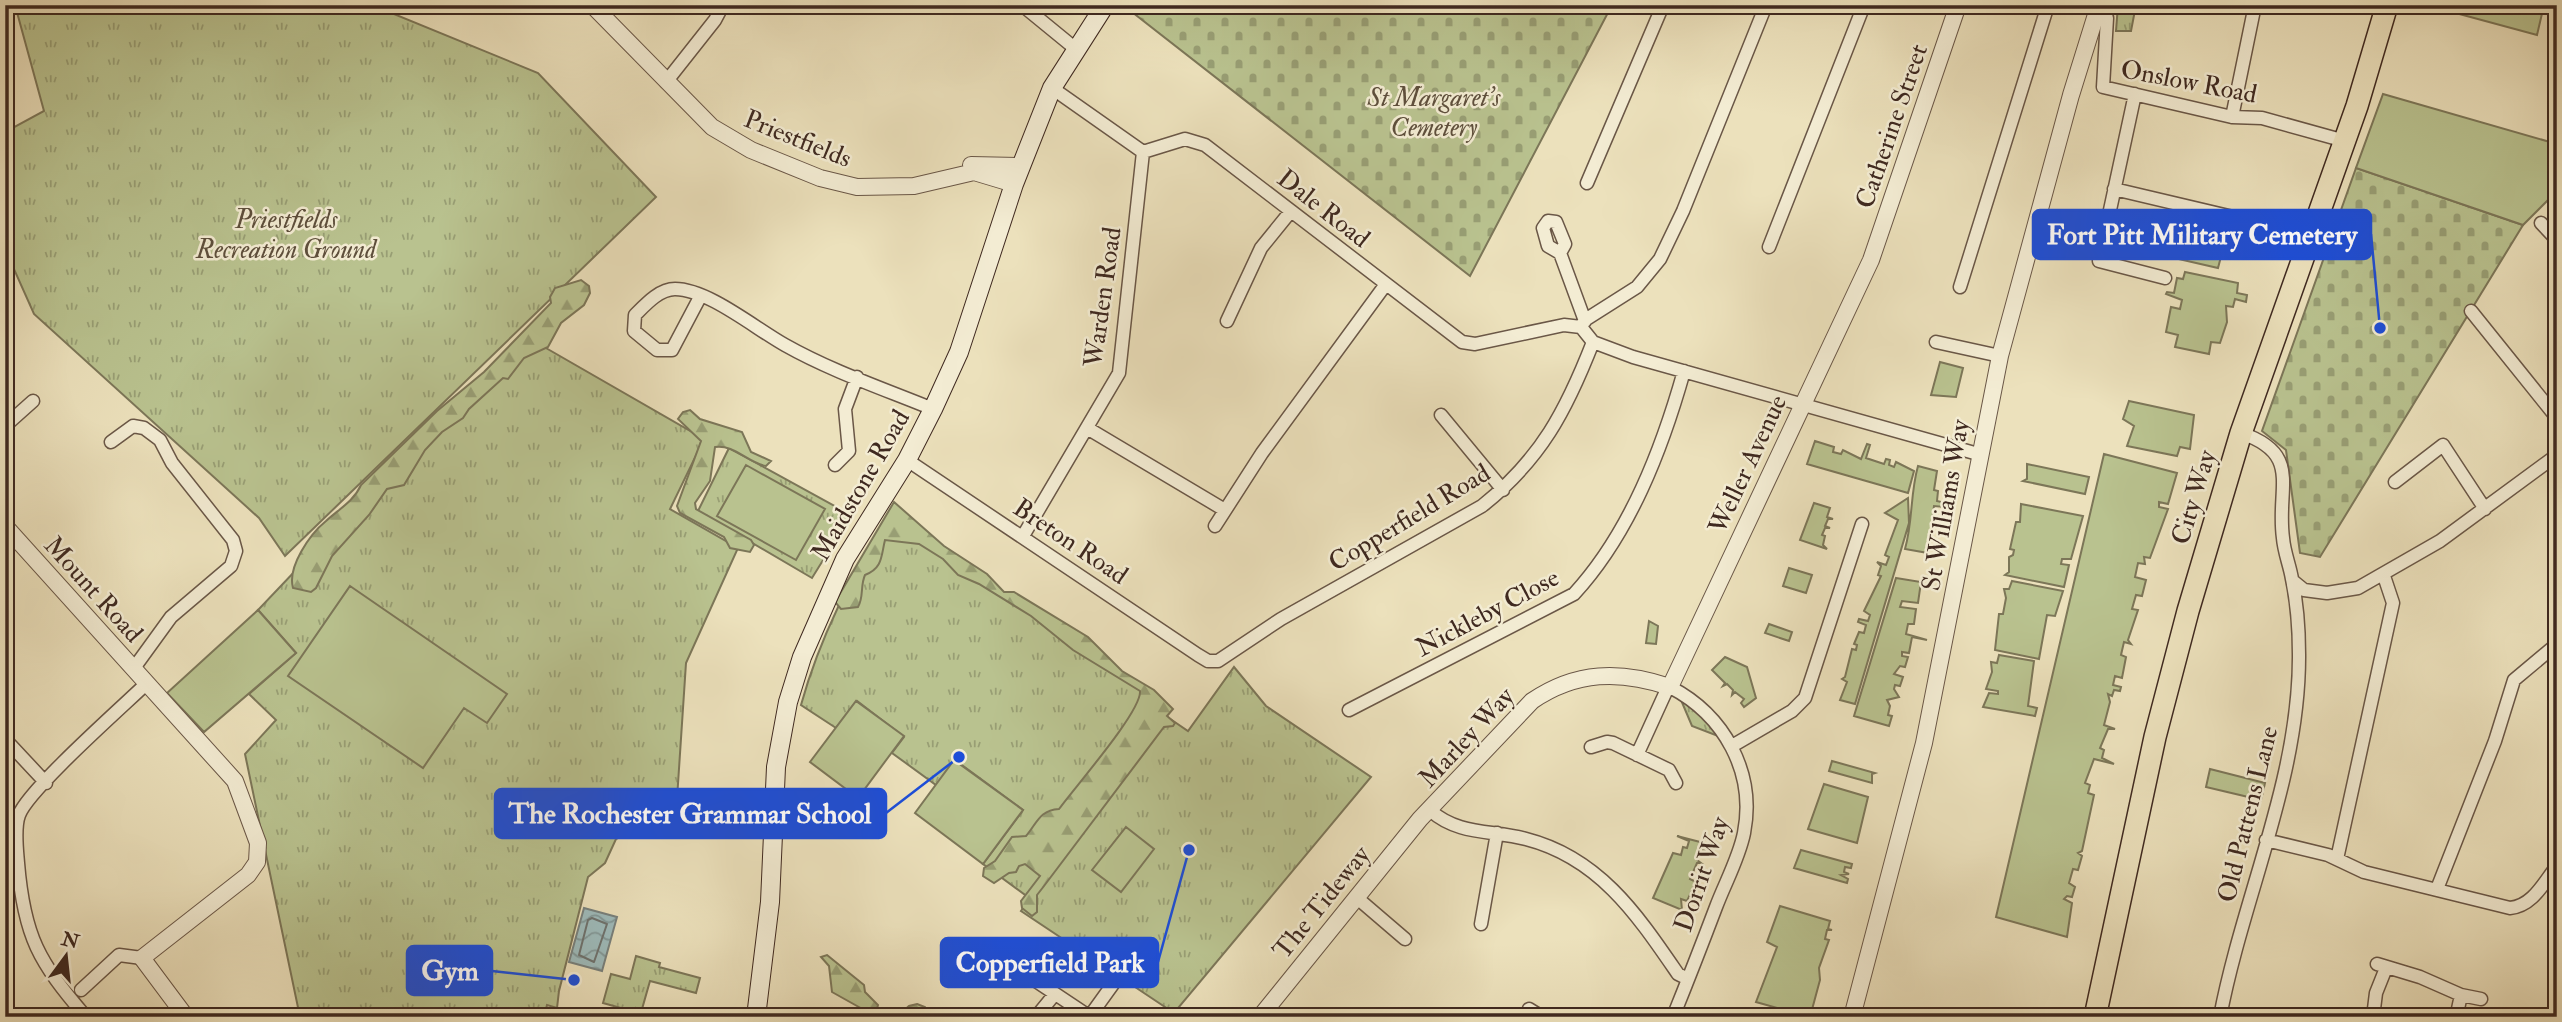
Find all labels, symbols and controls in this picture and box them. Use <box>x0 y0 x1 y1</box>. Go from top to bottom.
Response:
street label: Catherine Street <box>1849 40 1935 213</box>
street label: Onslow Road <box>2118 53 2260 111</box>
park label: St Margaret's Cemetery <box>1367 82 1501 144</box>
street label: Priestfields <box>739 103 856 175</box>
street label: Dale Road <box>1271 163 1376 255</box>
park label: Priestfields Recreation Ground <box>195 204 378 266</box>
callout: Fort Pitt Military Cemetery <box>2033 210 2371 259</box>
text: Fort Pitt Military Cemetery <box>2047 218 2359 253</box>
street label: Warden Road <box>1077 225 1129 370</box>
street label: Weller Avenue <box>1701 390 1794 540</box>
street label: Maidstone Road <box>805 404 917 567</box>
street label: St Williams Way <box>1915 417 1977 593</box>
street label: City Way <box>2164 446 2224 548</box>
street label: Copperfield Road <box>1323 457 1497 579</box>
street label: Breton Road <box>1007 492 1134 592</box>
street label: Mount Road <box>37 530 149 650</box>
street label: Nickleby Close <box>1410 562 1565 664</box>
street label: Marley Way <box>1412 680 1522 795</box>
street label: Old Pattens Lane <box>2211 723 2285 906</box>
callout: The Rochester Grammar School <box>495 789 886 838</box>
text: The Rochester Grammar School <box>507 797 872 832</box>
street label: Dorrit Way <box>1667 812 1737 936</box>
street label: The Tideway <box>1266 839 1378 966</box>
north arrow <box>32 920 102 990</box>
text: N <box>58 926 82 955</box>
callout: Copperfield Park <box>941 938 1158 987</box>
callout: Gym <box>407 946 492 995</box>
text: Copperfield Park <box>955 946 1145 981</box>
text: Gym <box>421 954 479 989</box>

